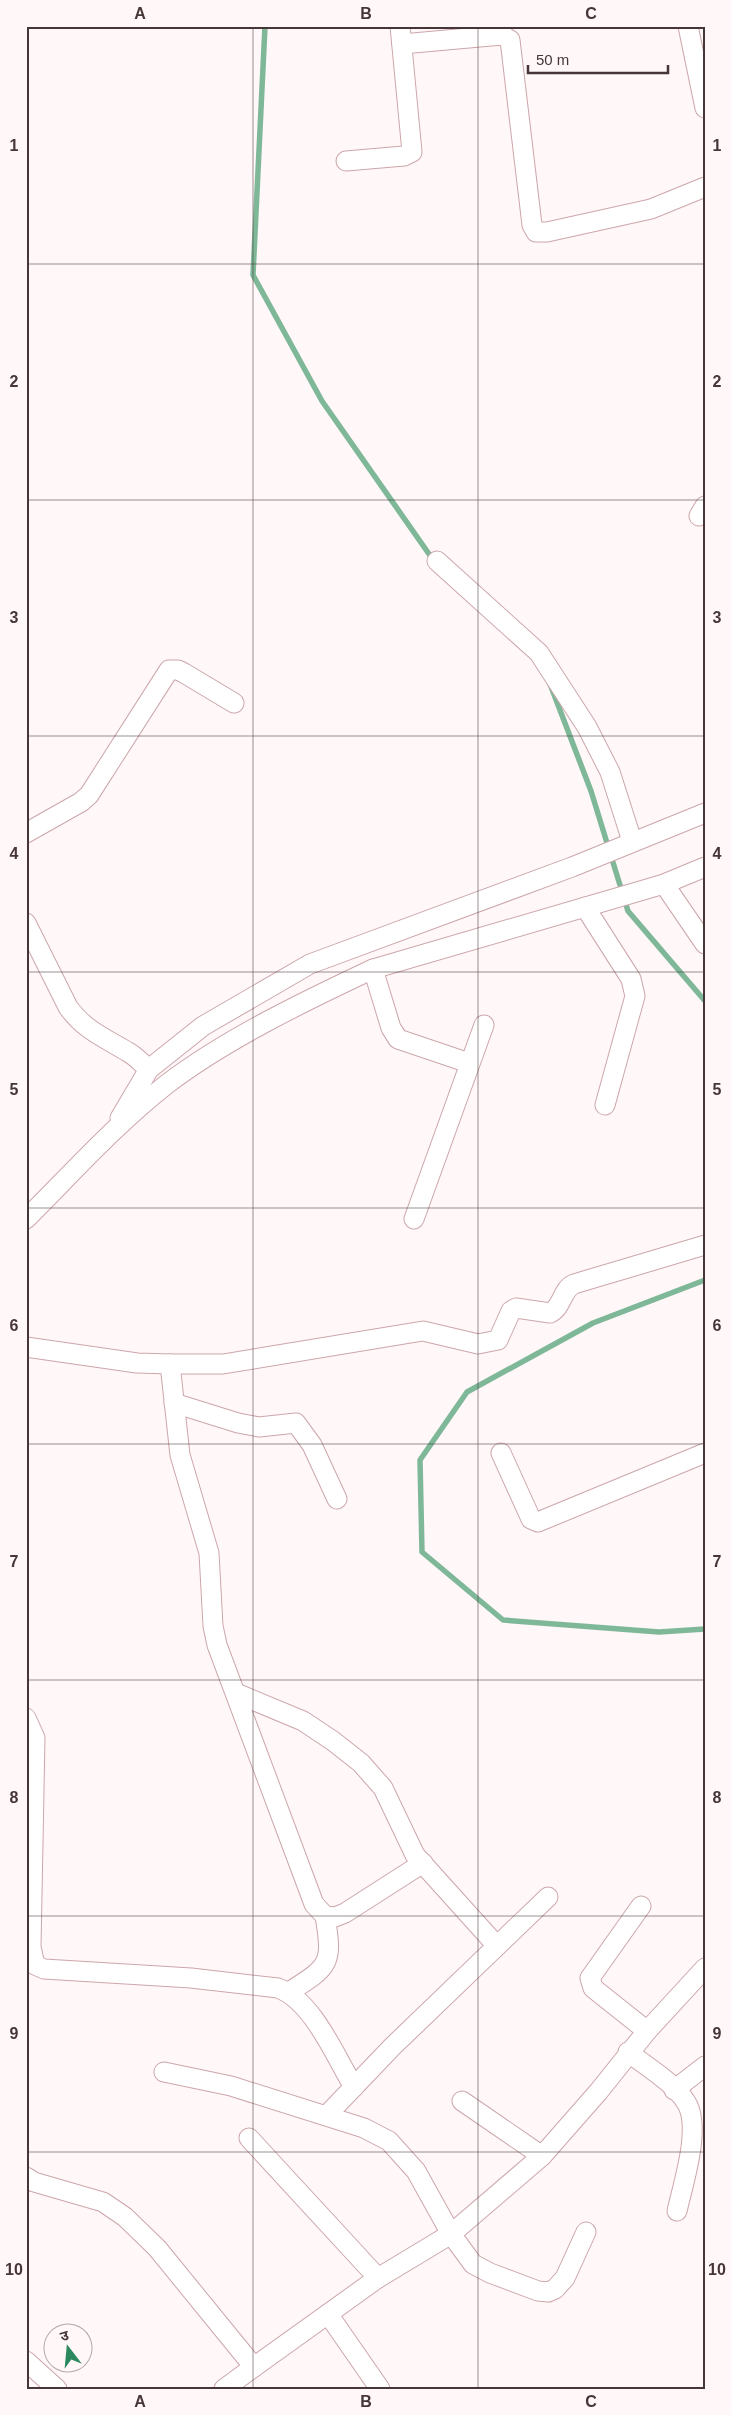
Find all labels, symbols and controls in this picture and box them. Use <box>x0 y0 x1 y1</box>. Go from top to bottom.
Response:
text: A <box>134 5 146 22</box>
text: B <box>360 5 372 22</box>
text: C <box>585 5 597 22</box>
scale bar <box>528 42 668 74</box>
text: 50 m <box>536 51 569 68</box>
text: 1 <box>10 137 19 154</box>
text: 1 <box>713 137 722 154</box>
text: 2 <box>10 373 19 390</box>
text: 2 <box>713 373 722 390</box>
text: 3 <box>10 609 19 626</box>
text: 3 <box>713 609 722 626</box>
text: 4 <box>10 845 19 862</box>
text: 4 <box>713 845 722 862</box>
text: 5 <box>10 1081 19 1098</box>
text: 5 <box>713 1081 722 1098</box>
text: 6 <box>10 1317 19 1334</box>
text: 6 <box>713 1317 722 1334</box>
text: 7 <box>10 1553 19 1570</box>
text: 7 <box>713 1553 722 1570</box>
text: 8 <box>10 1789 19 1806</box>
text: 8 <box>713 1789 722 1806</box>
text: 9 <box>10 2025 19 2042</box>
text: 9 <box>713 2025 722 2042</box>
text: 10 <box>5 2261 23 2278</box>
text: 10 <box>708 2261 726 2278</box>
north arrow <box>42 2322 92 2372</box>
text: उ <box>58 2326 71 2344</box>
text: A <box>134 2393 146 2410</box>
text: B <box>360 2393 372 2410</box>
text: C <box>585 2393 597 2410</box>

